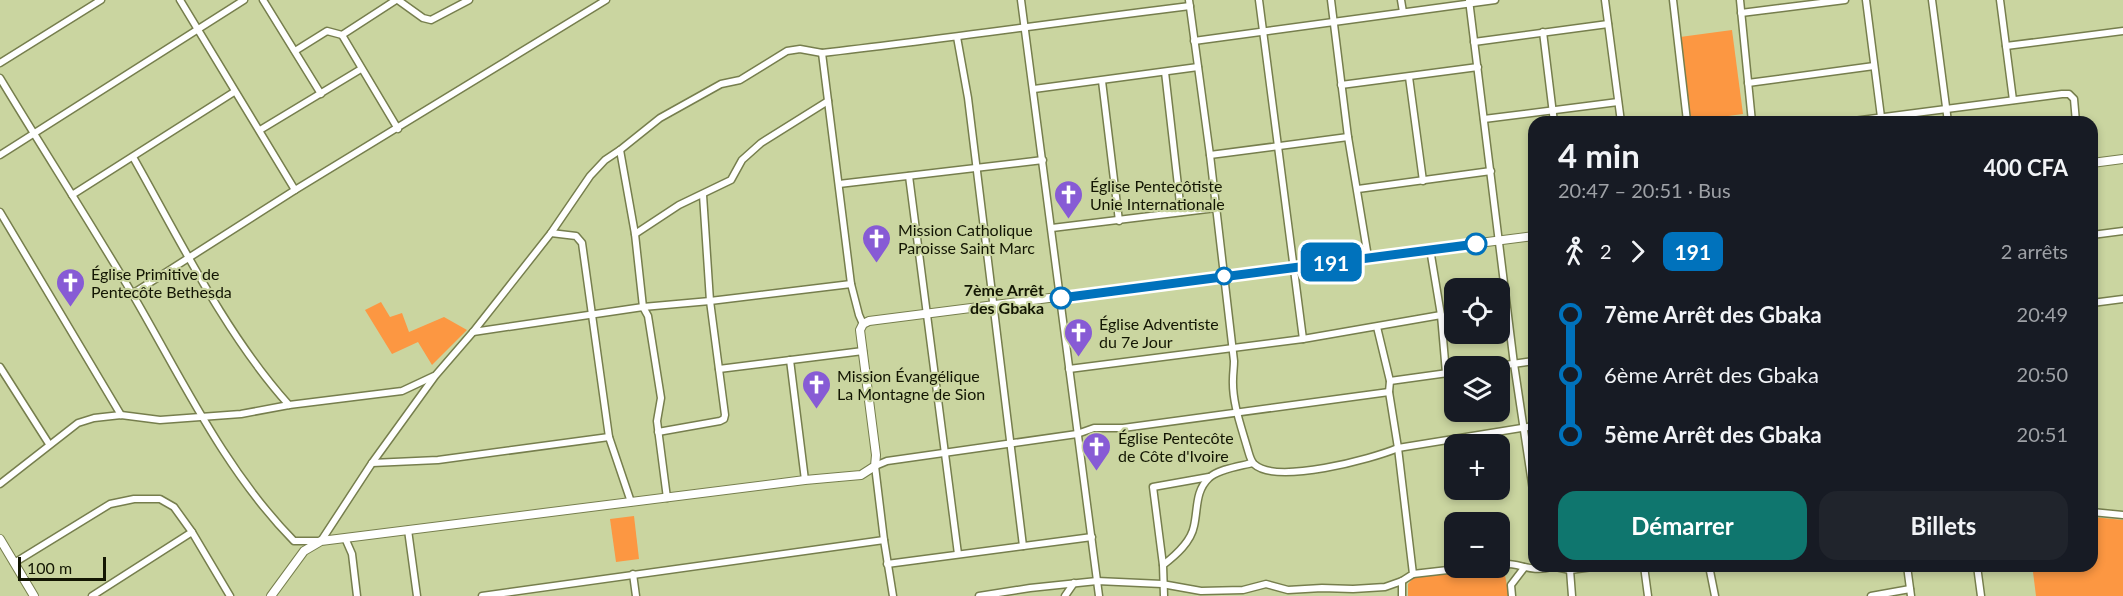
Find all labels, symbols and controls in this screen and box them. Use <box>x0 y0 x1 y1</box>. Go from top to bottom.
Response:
text: 4 min <box>1558 135 1640 175</box>
text: 400 CFA <box>1983 154 2068 181</box>
place label: Église Pentecôtiste Unie Internationale <box>1090 176 1225 213</box>
church icon: Église Pentecôtiste Unie Internationale <box>1053 178 1085 220</box>
text: 20:47 – 20:51 · Bus <box>1558 178 1731 202</box>
place label: Mission Catholique Paroisse Saint Marc <box>898 220 1035 257</box>
church icon: Mission Catholique Paroisse Saint Marc <box>861 222 893 264</box>
unlabelled marker <box>1465 233 1487 255</box>
icon: walk <box>1558 235 1591 268</box>
icon: forward <box>1621 235 1654 268</box>
text: 2 <box>1600 239 1612 263</box>
text: 191 <box>1675 239 1711 264</box>
text: 2 arrêts <box>2001 239 2068 263</box>
line badge: 191 <box>1296 242 1366 282</box>
text: 191 <box>1313 250 1349 275</box>
place label: Église Primitive de Pentecôte Bethesda <box>91 264 232 301</box>
church icon: Église Primitive de Pentecôte Bethesda <box>54 266 86 308</box>
unlabelled marker <box>1215 267 1233 285</box>
map controls <box>1444 278 1510 578</box>
button: locate <box>1444 278 1510 344</box>
place label: 7ème Arrêt des Gbaka <box>964 280 1044 317</box>
marker: 7ème Arrêt des Gbaka <box>1050 287 1072 309</box>
text: 7ème Arrêt des Gbaka <box>1604 301 1822 328</box>
text: 20:49 <box>2017 302 2068 326</box>
place label: Église Adventiste du 7e Jour <box>1099 314 1219 351</box>
church icon: Église Adventiste du 7e Jour <box>1062 316 1094 358</box>
button: layers <box>1444 356 1510 422</box>
text: 6ème Arrêt des Gbaka <box>1604 361 1819 388</box>
text: 20:50 <box>2017 362 2068 386</box>
place label: Mission Évangélique La Montagne de Sion <box>837 366 985 403</box>
church icon: Mission Évangélique La Montagne de Sion <box>800 368 832 410</box>
text: 5ème Arrêt des Gbaka <box>1604 421 1822 448</box>
text: 20:51 <box>2017 422 2068 446</box>
place label: Église Pentecôte de Côte d'Ivoire <box>1118 428 1234 465</box>
church icon: Église Pentecôte de Côte d'Ivoire <box>1081 430 1113 472</box>
button: + <box>1444 434 1510 500</box>
button: Démarrer <box>1558 491 1807 560</box>
button: Billets <box>1819 491 2068 560</box>
button: − <box>1444 512 1510 578</box>
scale bar <box>18 554 106 582</box>
text: 100 m <box>27 558 72 577</box>

